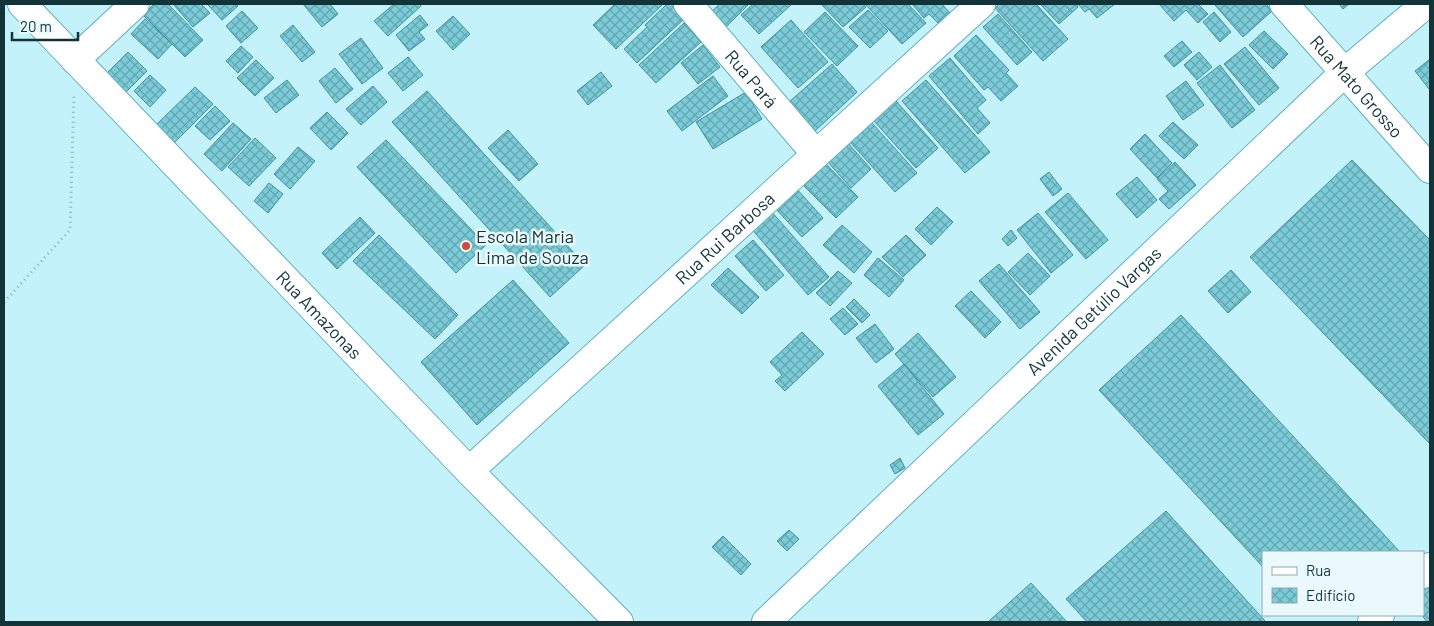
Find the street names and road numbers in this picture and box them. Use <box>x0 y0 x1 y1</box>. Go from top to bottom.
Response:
street label: Rua Mato Grosso <box>1306 31 1408 142</box>
street label: Rua Pará <box>721 45 782 112</box>
street label: Rua Rui Barbosa <box>670 187 779 289</box>
street label: Avenida Getúlio Vargas <box>1022 242 1165 380</box>
street label: Rua Amazonas <box>272 266 367 363</box>

